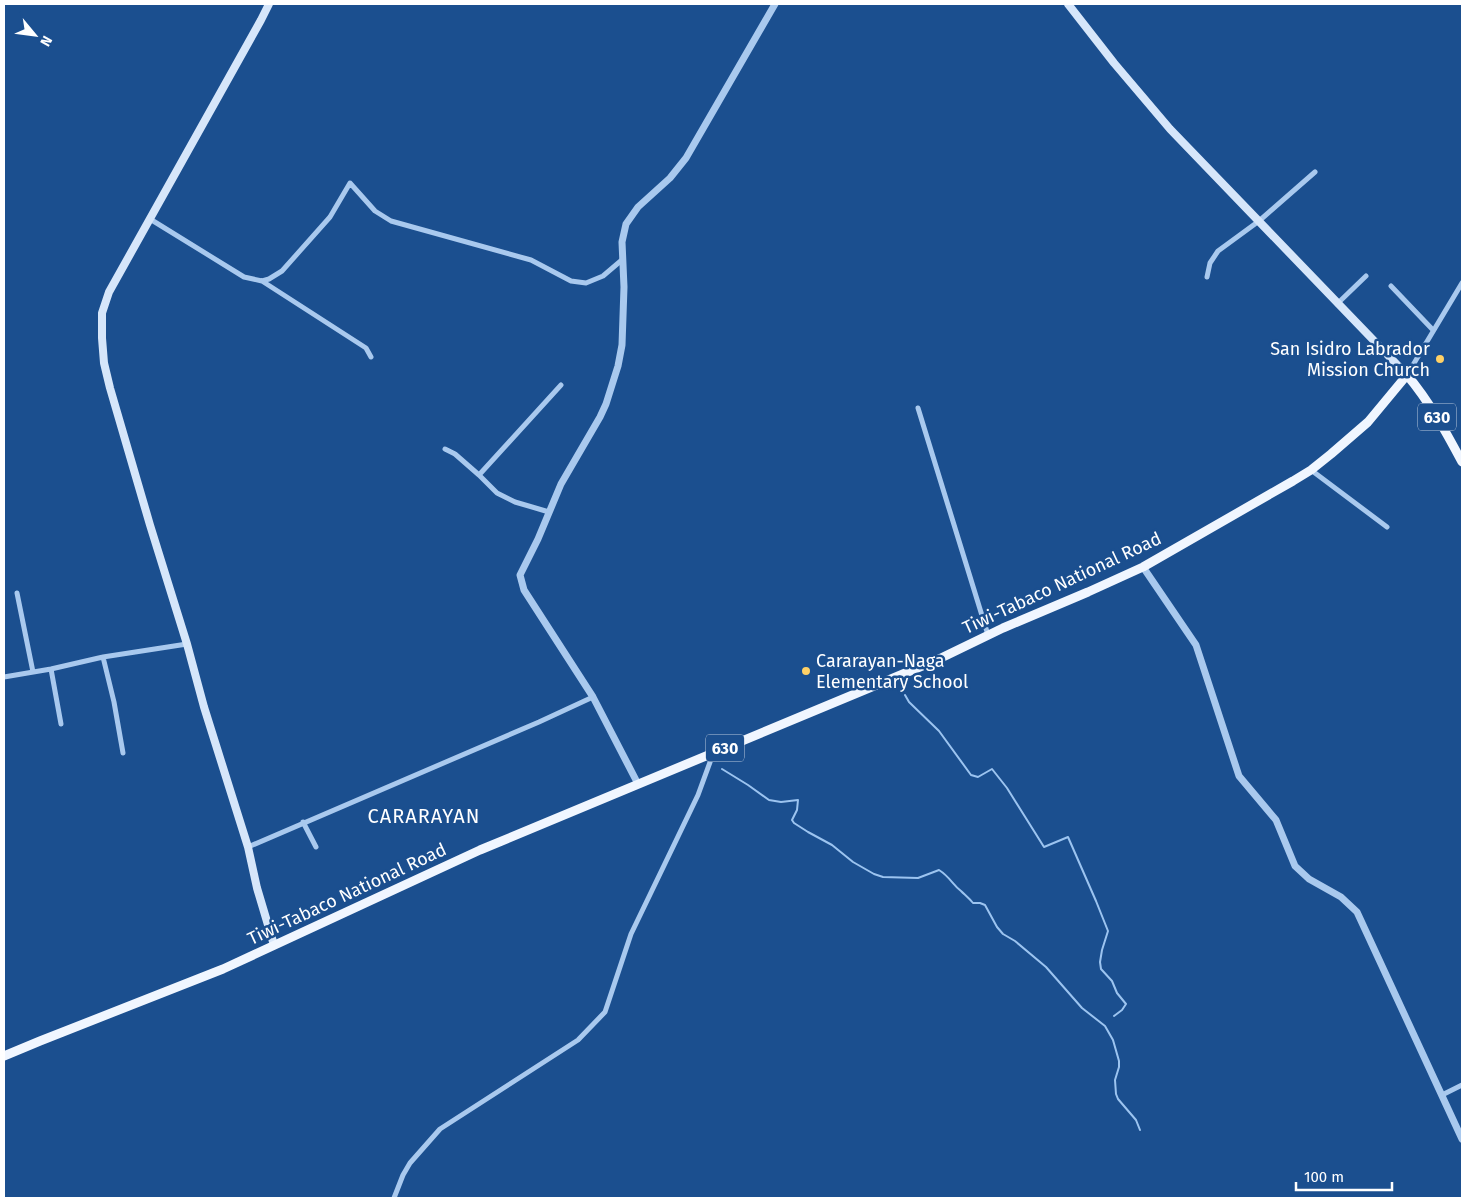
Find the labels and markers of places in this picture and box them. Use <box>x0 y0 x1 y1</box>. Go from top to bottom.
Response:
place label: San Isidro Labrador Mission Church <box>1270 338 1430 381</box>
marker: San Isidro Labrador Mission Church <box>1434 353 1446 365</box>
place label: Cararayan-Naga Elementary School <box>816 650 968 693</box>
marker: Cararayan-Naga Elementary School <box>800 665 812 677</box>

